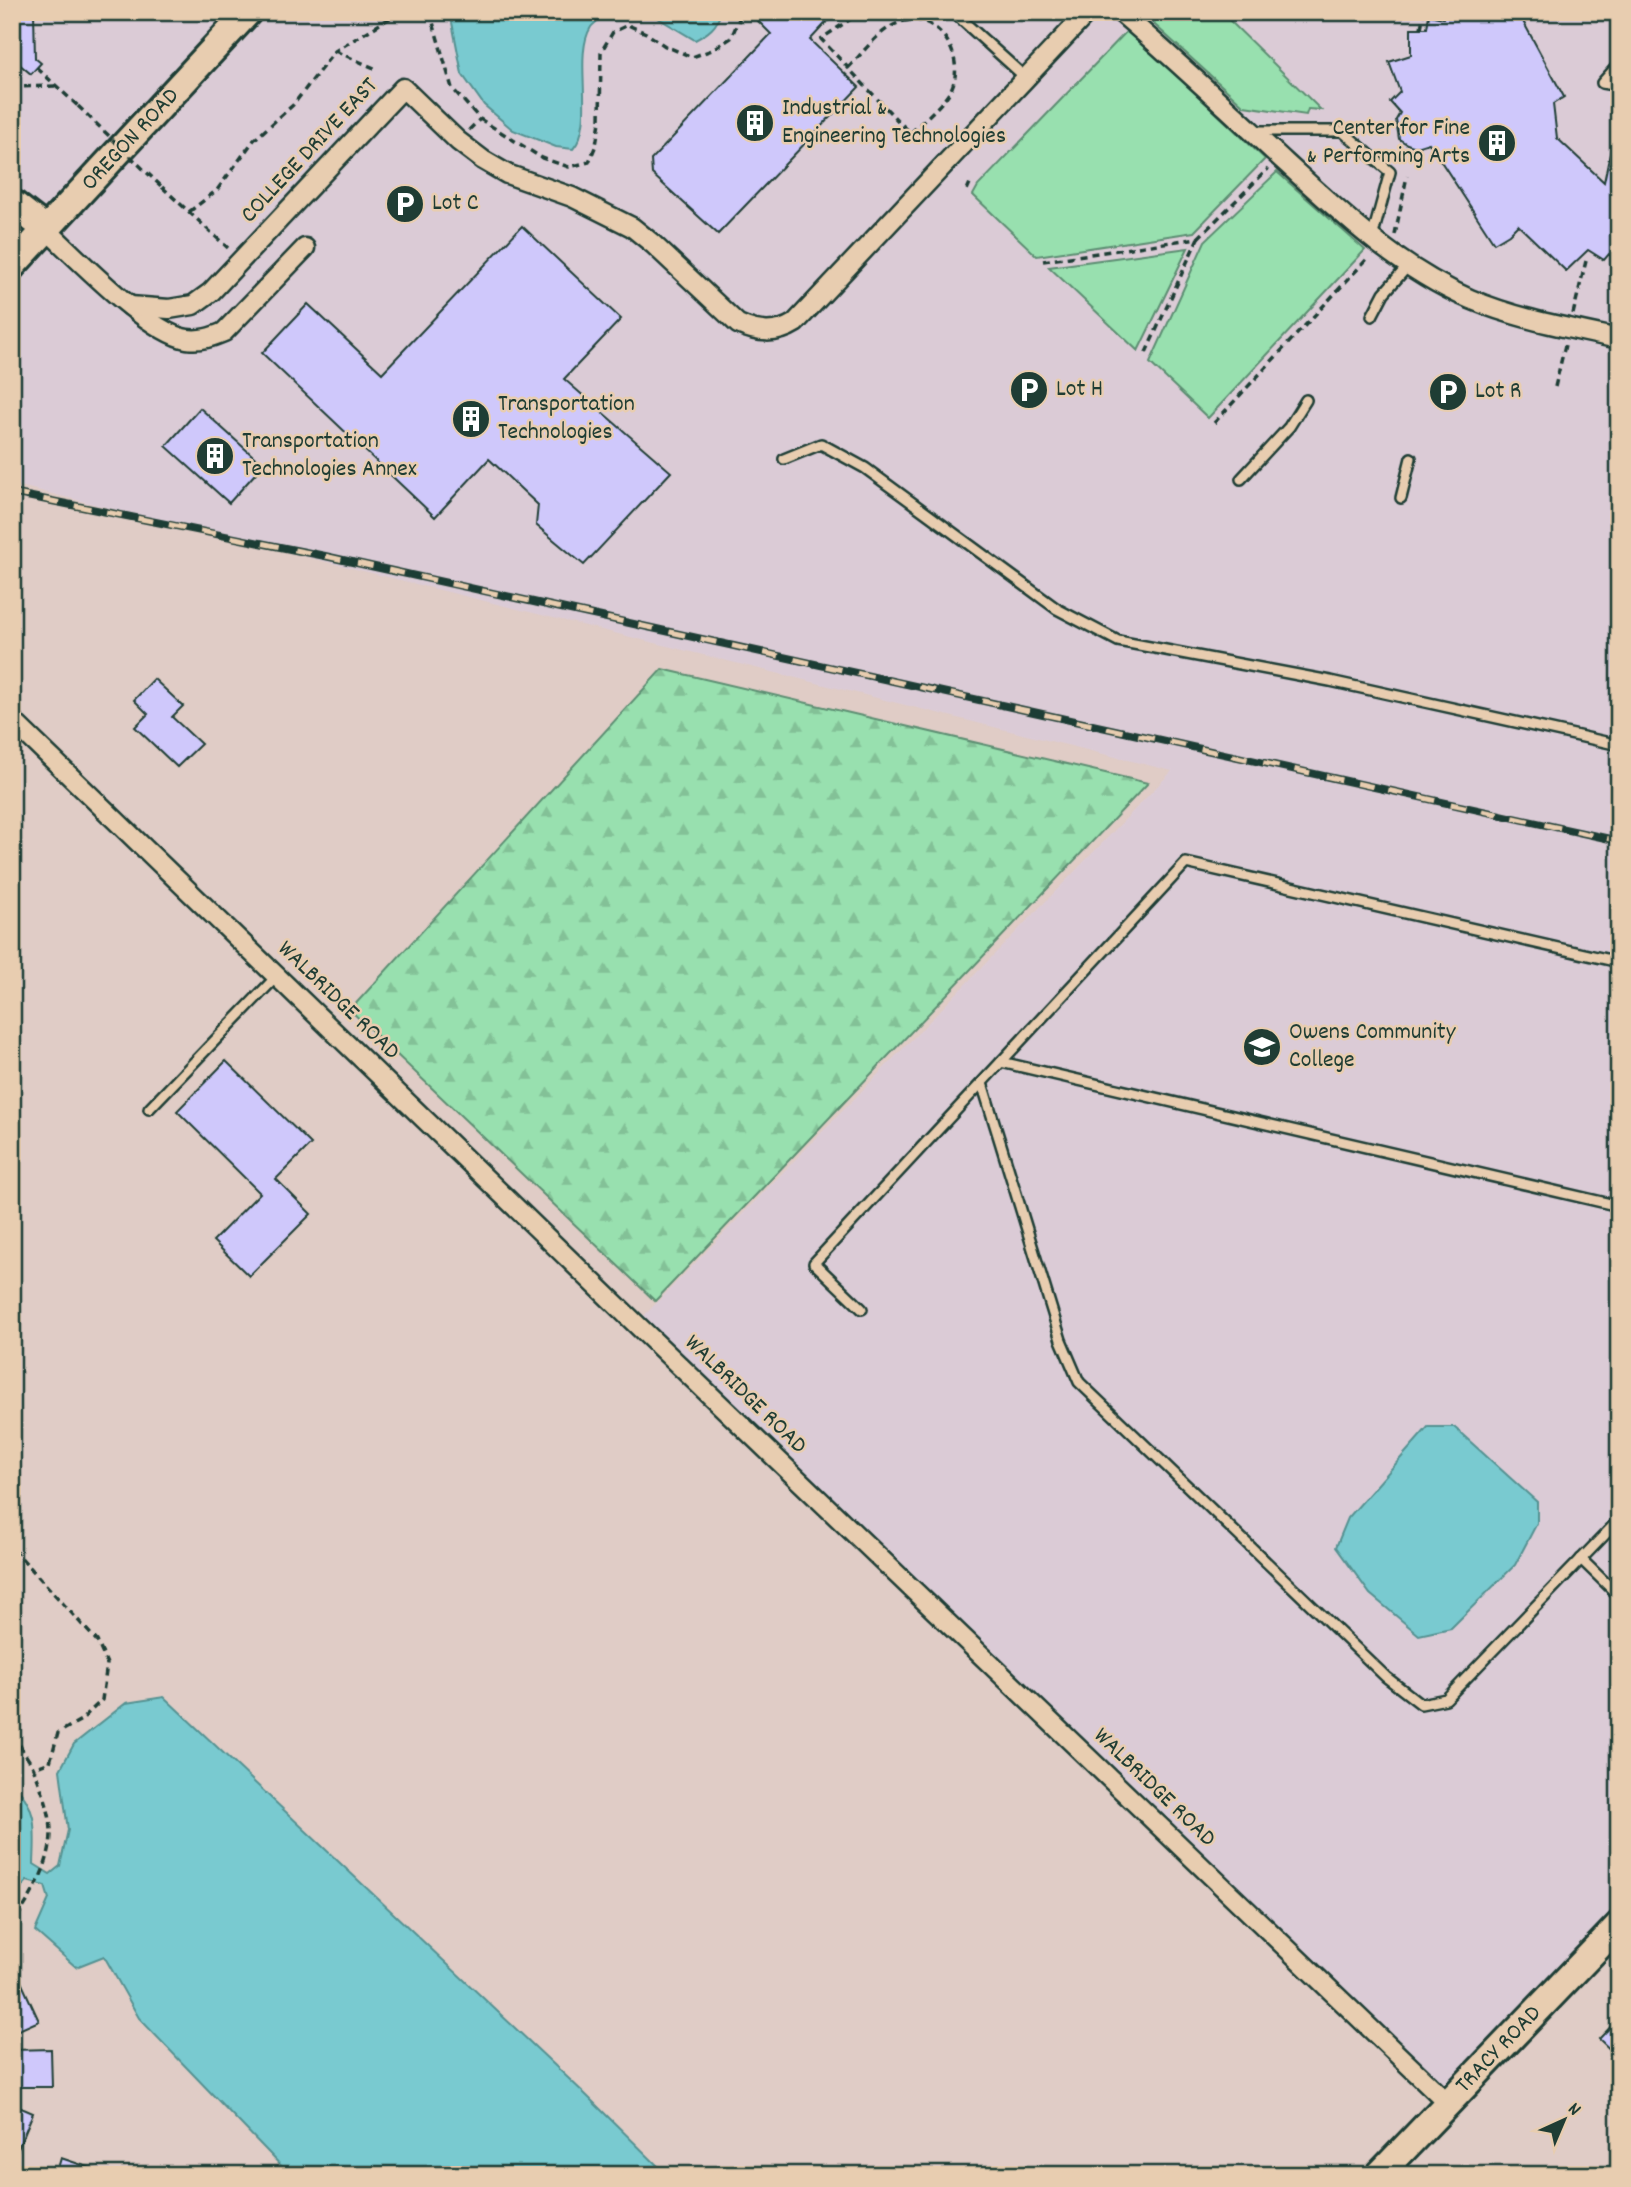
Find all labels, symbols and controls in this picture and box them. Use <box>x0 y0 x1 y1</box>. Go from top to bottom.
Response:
street label: COLLEGE DRIVE EAST <box>233 70 387 231</box>
street label: OREGON ROAD <box>74 81 188 199</box>
place label: Industrial & Engineering Technologies <box>782 92 1006 154</box>
building icon: Industrial & Engineering Technologies <box>734 102 776 144</box>
place label: Center for Fine & Performing Arts <box>1307 112 1470 174</box>
building icon: Center for Fine & Performing Arts <box>1476 122 1518 164</box>
parking icon: Lot C <box>384 183 426 225</box>
place label: Lot C <box>432 187 479 221</box>
parking icon: Lot H <box>1008 369 1050 411</box>
parking icon: Lot R <box>1427 371 1469 413</box>
place label: Lot H <box>1056 373 1103 407</box>
place label: Lot R <box>1475 375 1522 409</box>
place label: Transportation Technologies <box>498 388 635 450</box>
building icon: Transportation Technologies <box>450 398 492 440</box>
place label: Transportation Technologies Annex <box>242 425 417 487</box>
building icon: Transportation Technologies Annex <box>194 435 236 477</box>
street label: WALBRIDGE ROAD <box>269 934 407 1068</box>
place label: Owens Community College <box>1289 1016 1457 1078</box>
school or university icon: Owens Community College <box>1241 1026 1283 1068</box>
street label: WALBRIDGE ROAD <box>676 1328 814 1462</box>
street label: WALBRIDGE ROAD <box>1085 1721 1223 1855</box>
street label: TRACY ROAD <box>1448 1998 1550 2102</box>
north arrow <box>1530 2086 1600 2156</box>
text: N <box>1561 2097 1586 2123</box>

